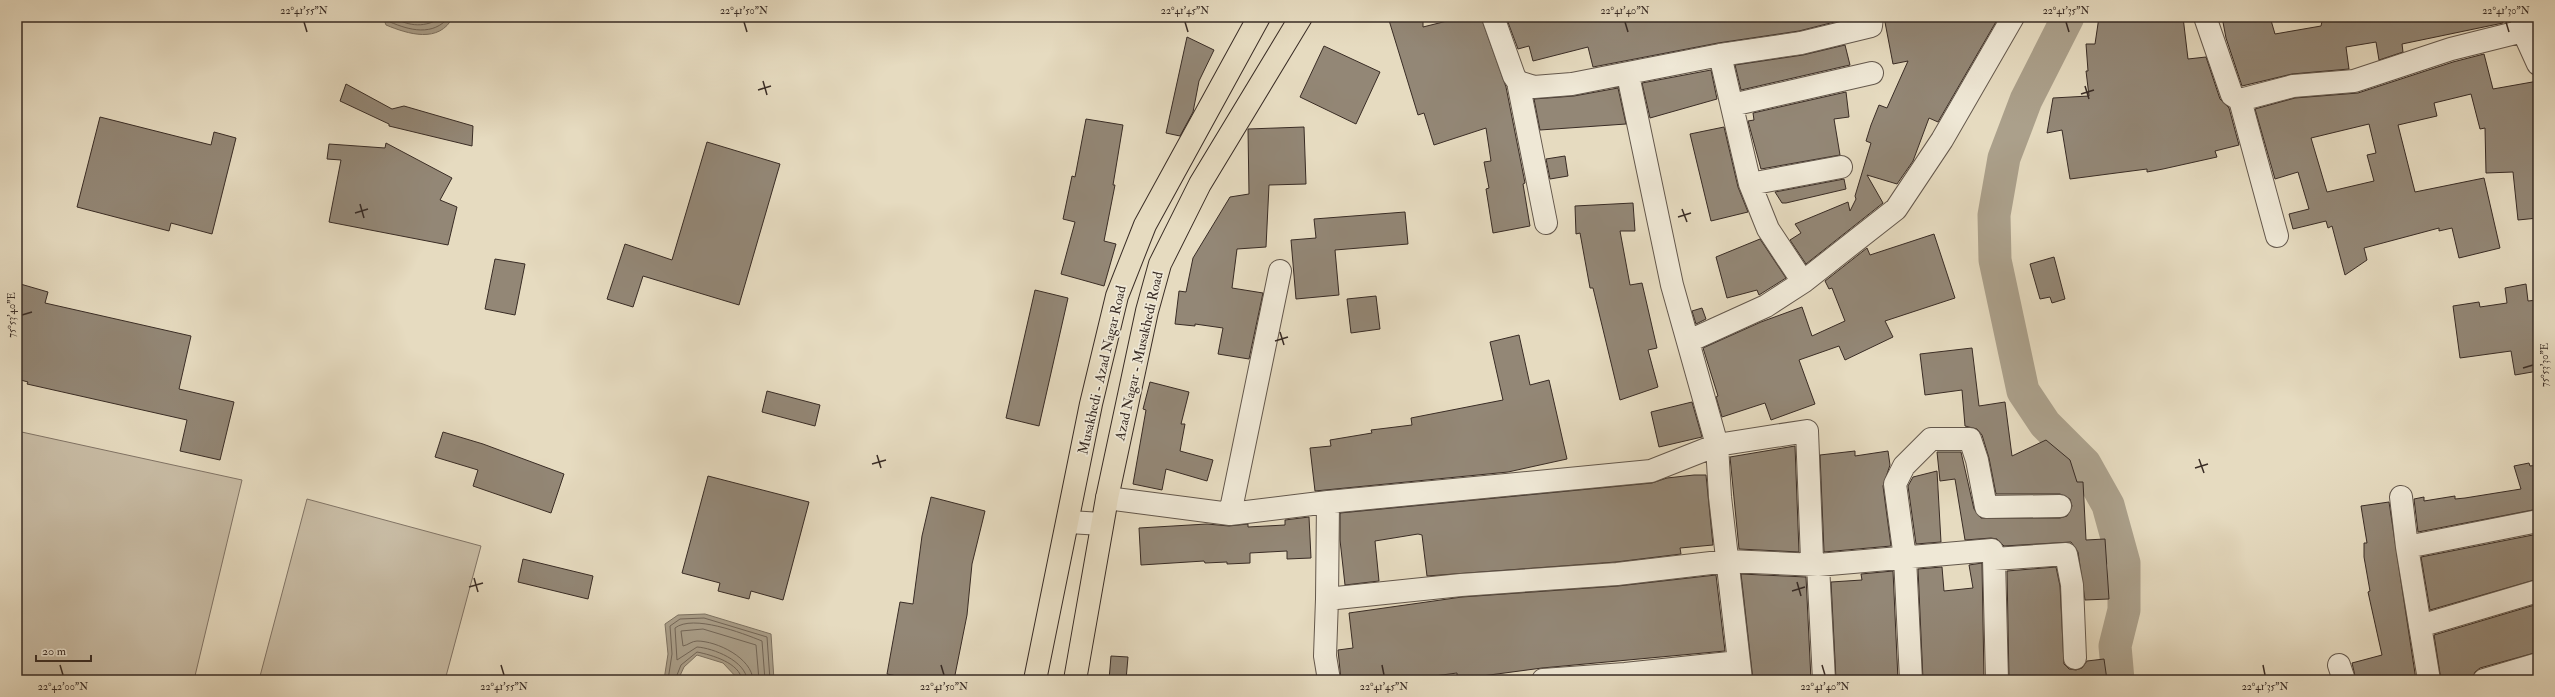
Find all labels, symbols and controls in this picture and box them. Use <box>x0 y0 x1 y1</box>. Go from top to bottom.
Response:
text: 22°41'55"N <box>280 5 328 17</box>
text: 22°41'50"N <box>720 5 768 17</box>
text: 22°41'45"N <box>1161 5 1209 17</box>
text: 22°41'40"N <box>1600 5 1650 17</box>
text: 22°41'35"N <box>2043 5 2089 17</box>
text: 22°41'30"N <box>2482 5 2530 17</box>
street label: Azad Nagar - Musakhedi Road <box>1111 270 1167 443</box>
street label: Musakhedi - Azad Nagar Road <box>1074 284 1130 456</box>
text: 75°53'40"E <box>6 292 18 338</box>
text: 75°53'30"E <box>2539 343 2551 387</box>
scale bar <box>36 637 91 663</box>
text: 20 m <box>42 644 67 659</box>
text: 22°42'00"N <box>38 681 88 693</box>
text: 22°41'55"N <box>480 681 528 693</box>
text: 22°41'50"N <box>920 681 968 693</box>
text: 22°41'45"N <box>1360 681 1408 693</box>
text: 22°41'40"N <box>1800 681 1850 693</box>
text: 22°41'35"N <box>2242 681 2288 693</box>

